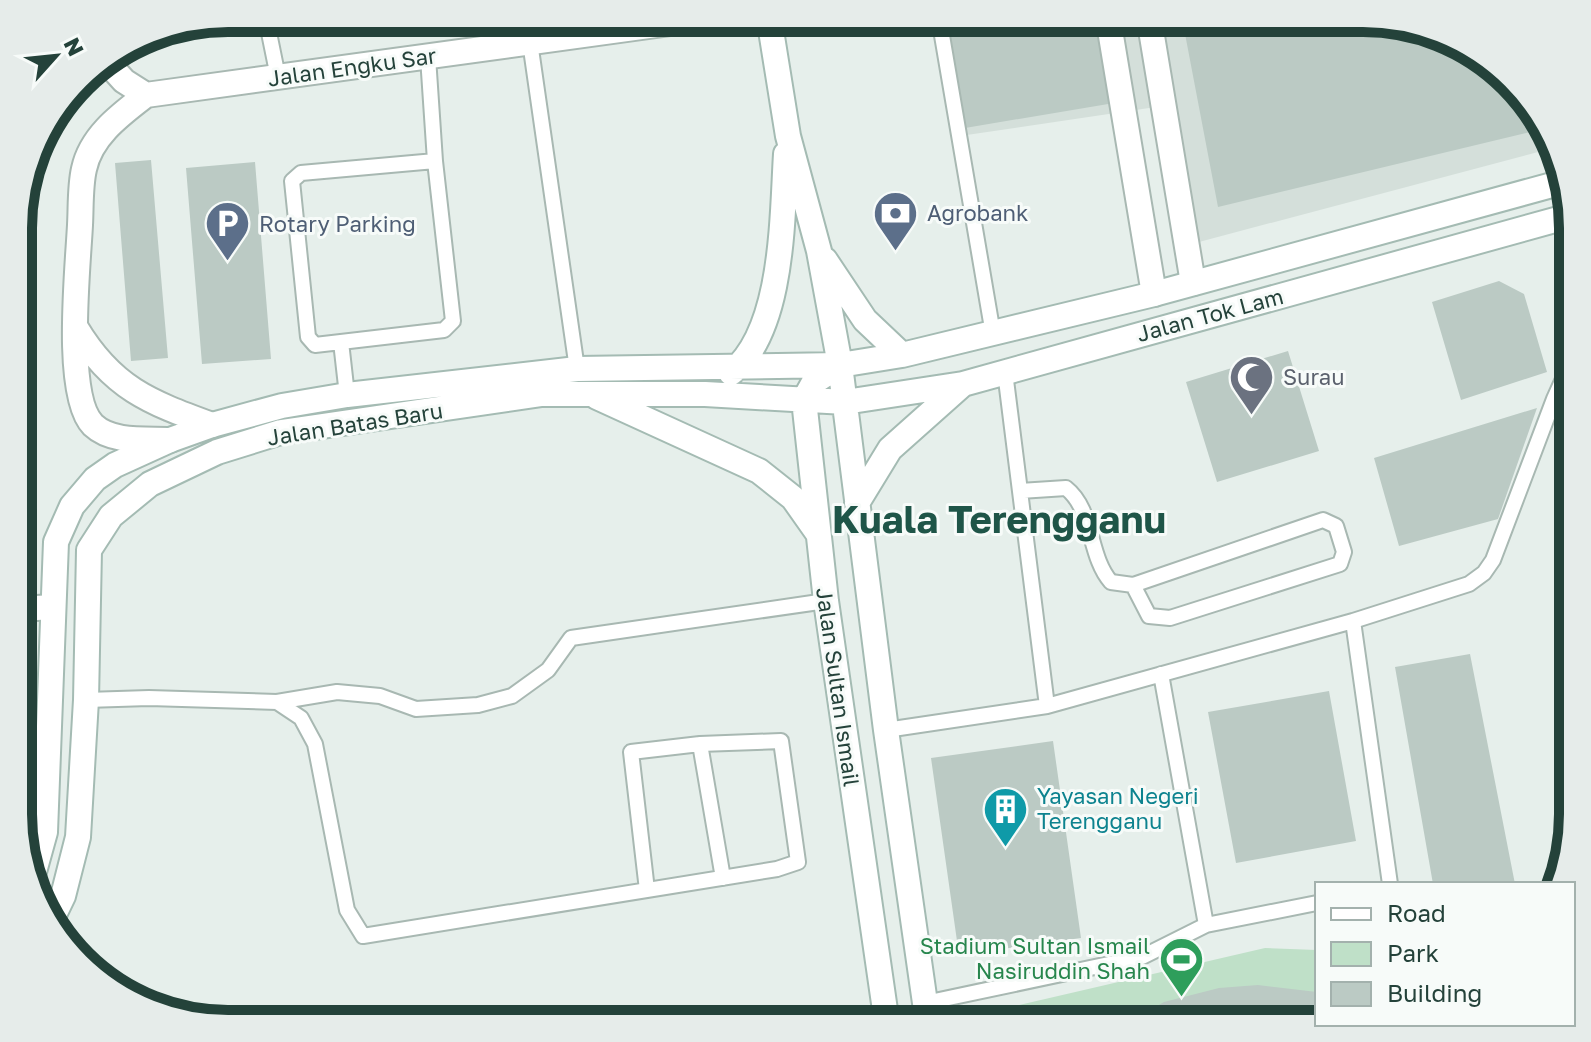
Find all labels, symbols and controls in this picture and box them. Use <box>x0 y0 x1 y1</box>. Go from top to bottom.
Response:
north arrow <box>16 16 96 96</box>
text: N <box>58 33 90 60</box>
street label: Jalan Engku Sar <box>266 41 438 92</box>
bank icon: Agrobank <box>872 189 920 252</box>
place label: Agrobank <box>927 199 1029 226</box>
parking icon: Rotary Parking <box>204 200 252 263</box>
place label: Rotary Parking <box>259 210 416 237</box>
street label: Jalan Tok Lam <box>1134 282 1286 347</box>
mosque icon: Surau <box>1228 353 1276 416</box>
place label: Surau <box>1283 363 1345 390</box>
street label: Jalan Batas Baru <box>265 396 445 451</box>
district label: Kuala Terengganu <box>832 496 1166 542</box>
street label: Jalan Sultan Ismail <box>811 586 866 788</box>
place label: Yayasan Negeri Terengganu <box>1037 782 1199 834</box>
building icon: Yayasan Negeri Terengganu <box>982 785 1030 848</box>
legend <box>1315 882 1575 1026</box>
text: Road <box>1387 898 1446 927</box>
place label: Stadium Sultan Ismail Nasiruddin Shah <box>920 932 1150 984</box>
sports icon: Stadium Sultan Ismail Nasiruddin Shah <box>1157 935 1205 998</box>
text: Park <box>1387 938 1439 967</box>
text: Building <box>1387 978 1482 1007</box>

